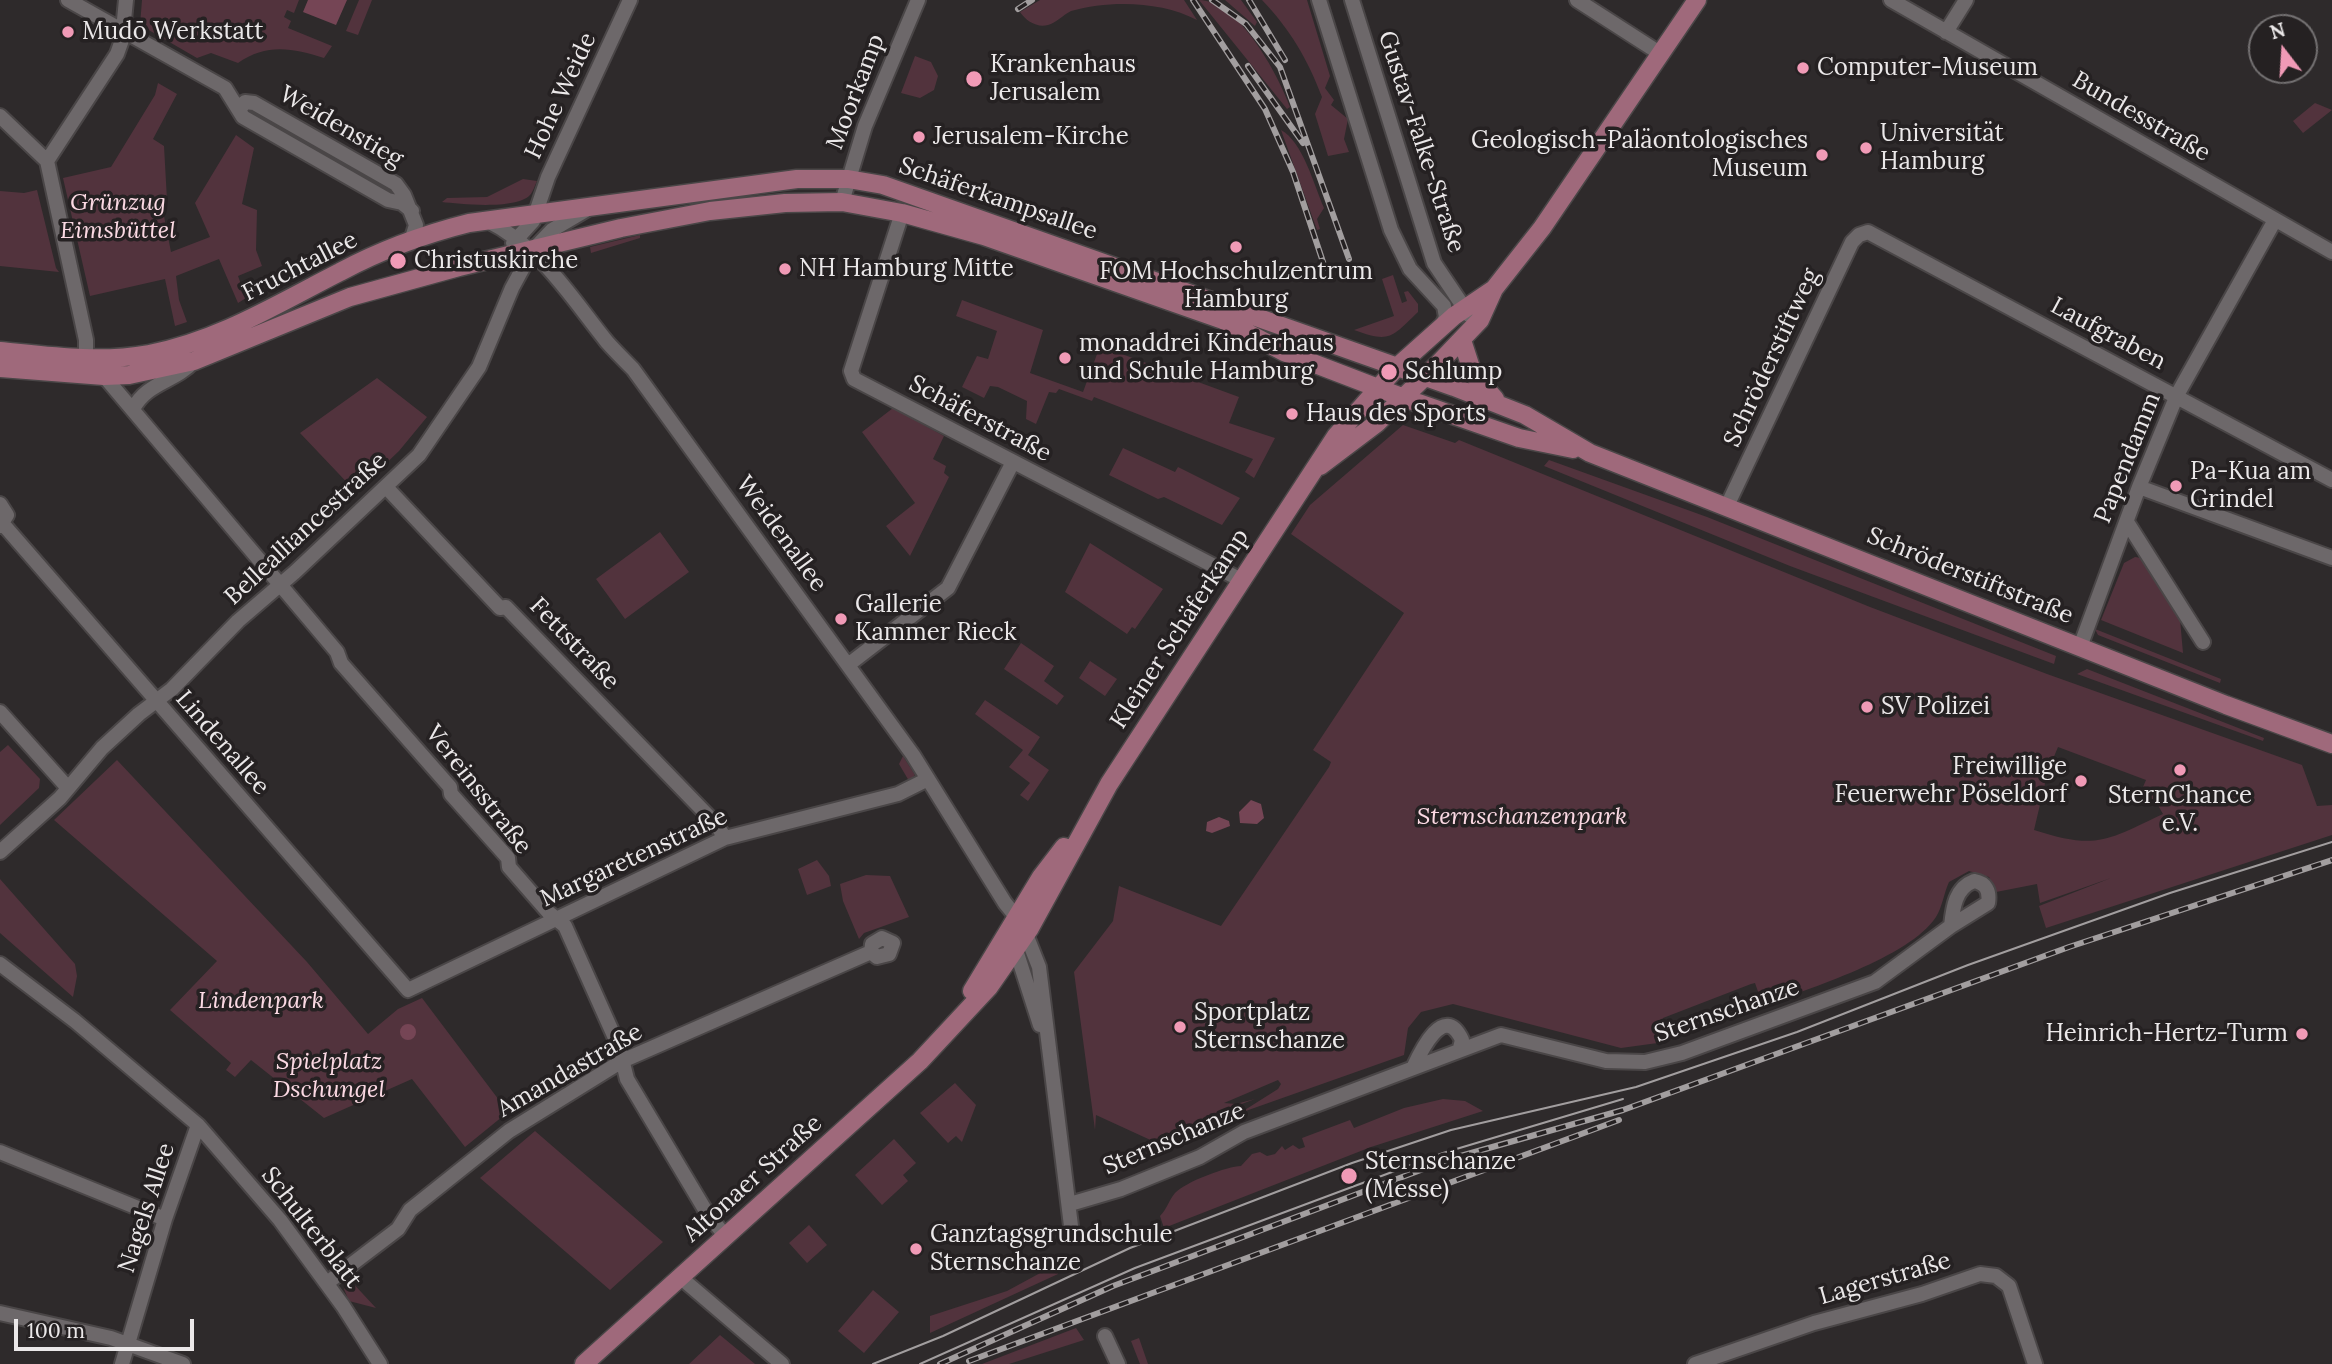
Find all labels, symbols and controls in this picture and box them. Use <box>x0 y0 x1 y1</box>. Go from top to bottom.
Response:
north arrow <box>2248 14 2318 84</box>
text: N <box>2267 17 2288 44</box>
place label: Mudō Werkstatt <box>82 18 264 46</box>
marker: Mudō Werkstatt <box>60 24 76 40</box>
street label: Hohe Weide <box>519 28 603 164</box>
street label: Gustav-Falke-Straße <box>1372 28 1470 256</box>
street label: Moorkamp <box>821 30 891 154</box>
place label: Krankenhaus Jerusalem <box>990 51 1136 107</box>
place label: Computer-Museum <box>1817 54 2038 82</box>
marker: Computer-Museum <box>1795 60 1811 76</box>
street label: Bundesstraße <box>2067 66 2215 168</box>
marker: Krankenhaus Jerusalem <box>964 69 984 89</box>
street label: Weidenstieg <box>274 80 408 174</box>
place label: Universität Hamburg <box>1880 120 2004 176</box>
place label: Jerusalem-Kirche <box>933 123 1129 151</box>
place label: Geologisch-Paläontologisches Museum <box>1471 127 1808 183</box>
marker: Jerusalem-Kirche <box>911 129 927 145</box>
marker: Universität Hamburg <box>1858 140 1874 156</box>
marker: Geologisch-Paläontologisches Museum <box>1814 147 1830 163</box>
street label: Schäferkampsallee <box>895 152 1101 246</box>
park label: Grünzug Eimsbüttel <box>60 189 176 245</box>
street label: Fruchtallee <box>238 226 362 308</box>
marker: FOM Hochschulzentrum Hamburg <box>1228 239 1244 255</box>
place label: Christuskirche <box>414 247 578 275</box>
marker: Christuskirche <box>388 251 408 271</box>
place label: NH Hamburg Mitte <box>799 255 1014 283</box>
place label: FOM Hochschulzentrum Hamburg <box>1099 258 1373 314</box>
marker: NH Hamburg Mitte <box>777 261 793 277</box>
street label: Schröderstiftweg <box>1718 264 1826 452</box>
street label: Laufgraben <box>2045 292 2171 376</box>
place label: monaddrei Kinderhaus und Schule Hamburg <box>1079 330 1334 386</box>
marker: monaddrei Kinderhaus und Schule Hamburg <box>1057 350 1073 366</box>
place label: Schlump <box>1405 358 1502 386</box>
marker: Schlump <box>1379 362 1399 382</box>
street label: Schäferstraße <box>904 369 1056 469</box>
street label: Papendamm <box>2089 388 2167 528</box>
place label: Haus des Sports <box>1306 400 1486 428</box>
marker: Haus des Sports <box>1284 406 1300 422</box>
street label: Bellealliancestraße <box>219 446 393 612</box>
place label: Pa-Kua am Grindel <box>2190 458 2311 514</box>
street label: Weidenallee <box>729 471 833 597</box>
marker: Pa-Kua am Grindel <box>2168 478 2184 494</box>
street label: Schröderstiftstraße <box>1863 521 2077 631</box>
street label: Kleiner Schäferkamp <box>1105 524 1255 734</box>
place label: Gallerie Kammer Rieck <box>855 591 1017 647</box>
street label: Fettstraße <box>523 592 625 696</box>
marker: Gallerie Kammer Rieck <box>833 611 849 627</box>
street label: Lindenallee <box>169 685 275 801</box>
place label: SV Polizei <box>1881 693 1990 721</box>
marker: SV Polizei <box>1859 699 1875 715</box>
street label: Vereinsstraße <box>419 720 537 860</box>
place label: Freiwillige Feuerwehr Pöseldorf <box>1834 753 2067 809</box>
marker: SternChance e.V. <box>2172 762 2188 778</box>
marker: Freiwillige Feuerwehr Pöseldorf <box>2073 773 2089 789</box>
place label: SternChance e.V. <box>2108 782 2252 838</box>
street label: Margaretenstraße <box>536 802 732 914</box>
park label: Sternschanzenpark <box>1417 803 1627 831</box>
street label: Sternschanze <box>1651 973 1803 1049</box>
park label: Lindenpark <box>198 987 324 1015</box>
place label: Sportplatz Sternschanze <box>1194 999 1345 1055</box>
street label: Amandastraße <box>492 1018 648 1124</box>
marker: Sportplatz Sternschanze <box>1172 1019 1188 1035</box>
place label: Heinrich-Hertz-Turm <box>2045 1020 2288 1048</box>
marker: Heinrich-Hertz-Turm <box>2294 1026 2310 1042</box>
park label: Spielplatz Dschungel <box>273 1048 385 1104</box>
street label: Sternschanze <box>1099 1096 1249 1182</box>
street label: Altonaer Straße <box>678 1109 828 1249</box>
street label: Nagels Allee <box>113 1140 181 1276</box>
place label: Sternschanze (Messe) <box>1365 1148 1516 1204</box>
street label: Schulterblatt <box>255 1162 367 1294</box>
marker: Sternschanze (Messe) <box>1339 1166 1359 1186</box>
place label: Ganztagsgrundschule Sternschanze <box>930 1221 1173 1277</box>
marker: Ganztagsgrundschule Sternschanze <box>908 1241 924 1257</box>
street label: Lagerstraße <box>1816 1246 1954 1312</box>
scale bar <box>18 1304 198 1348</box>
text: 100 m <box>27 1317 85 1344</box>

